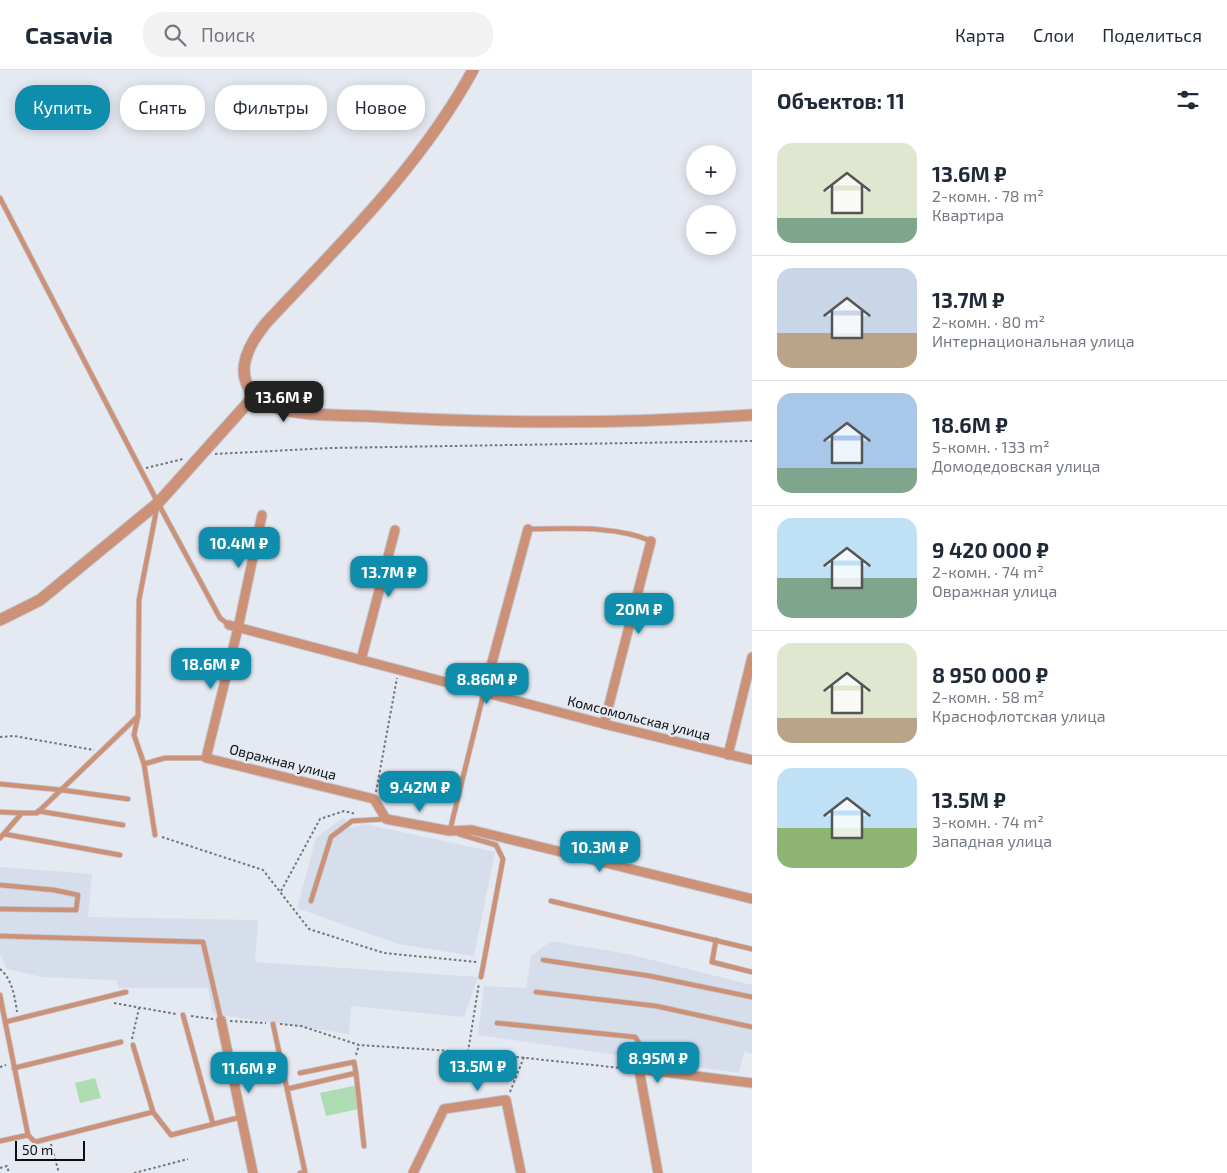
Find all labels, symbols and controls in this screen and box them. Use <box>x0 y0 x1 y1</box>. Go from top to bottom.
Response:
search box <box>143 12 493 57</box>
text: Casavia <box>25 20 113 49</box>
icon: search <box>161 21 189 49</box>
text: Поиск <box>201 23 255 46</box>
text: Карта <box>955 24 1005 46</box>
text: Слои <box>1033 24 1074 46</box>
text: Поделиться <box>1102 24 1202 46</box>
chip: Купить <box>15 85 110 130</box>
chip: Снять <box>120 85 205 130</box>
chip: Фильтры <box>215 85 327 130</box>
chip: Новое <box>337 85 425 130</box>
icon: filters <box>1174 86 1202 114</box>
text: Объектов: 11 <box>777 88 905 113</box>
map controls <box>686 145 736 255</box>
button: + <box>686 145 736 195</box>
text: 13.6M ₽ <box>932 161 1007 186</box>
icon: home <box>817 163 877 223</box>
text: 2-комн. · 78 m² <box>932 186 1044 205</box>
button: − <box>686 205 736 255</box>
text: Квартира <box>932 205 1004 224</box>
text: 13.7M ₽ <box>932 287 1005 312</box>
icon: home <box>817 288 877 348</box>
text: 2-комн. · 80 m² <box>932 312 1045 331</box>
text: Интернациональная улица <box>932 331 1135 350</box>
pin: 13.6M ₽ <box>238 380 330 423</box>
text: 13.6M ₽ <box>256 387 312 406</box>
text: 18.6M ₽ <box>932 412 1008 437</box>
icon: home <box>817 413 877 473</box>
text: 5-комн. · 133 m² <box>932 437 1050 456</box>
text: Домодедовская улица <box>932 456 1100 475</box>
pin: 10.4M ₽ <box>193 526 285 569</box>
text: 10.4M ₽ <box>210 533 268 552</box>
text: 9 420 000 ₽ <box>932 537 1049 562</box>
icon: home <box>817 538 877 598</box>
pin: 13.7M ₽ <box>343 556 435 598</box>
text: 13.7M ₽ <box>361 562 417 581</box>
text: 2-комн. · 74 m² <box>932 562 1044 581</box>
text: Овражная улица <box>932 581 1057 600</box>
pin: 20M ₽ <box>604 592 674 635</box>
text: 20M ₽ <box>616 599 662 618</box>
pin: 18.6M ₽ <box>165 648 257 690</box>
text: 18.6M ₽ <box>182 654 240 673</box>
pin: 8.86M ₽ <box>441 662 533 705</box>
text: 8 950 000 ₽ <box>932 662 1048 687</box>
icon: home <box>817 663 877 723</box>
text: 8.86M ₽ <box>457 669 517 688</box>
text: 2-комн. · 58 m² <box>932 687 1044 706</box>
street label: Комсомольская улица <box>566 692 712 744</box>
text: Краснофлотская улица <box>932 706 1106 725</box>
street label: Овражная улица <box>228 740 338 783</box>
pin: 9.42M ₽ <box>374 770 466 813</box>
text: 9.42M ₽ <box>390 777 450 796</box>
text: 13.5M ₽ <box>932 787 1006 812</box>
icon: home <box>817 788 877 848</box>
text: 3-комн. · 74 m² <box>932 812 1044 831</box>
pin: 10.3M ₽ <box>554 830 646 873</box>
text: Западная улица <box>932 831 1052 850</box>
text: 10.3M ₽ <box>571 837 629 856</box>
pin: 8.95M ₽ <box>612 1042 704 1084</box>
text: 8.95M ₽ <box>628 1048 688 1067</box>
pin: 13.5M ₽ <box>432 1050 524 1092</box>
pin: 11.6M ₽ <box>203 1052 295 1094</box>
text: 13.5M ₽ <box>450 1056 506 1075</box>
text: 11.6M ₽ <box>222 1058 276 1077</box>
scale bar <box>15 1138 85 1161</box>
text: 50 m <box>22 1141 53 1158</box>

